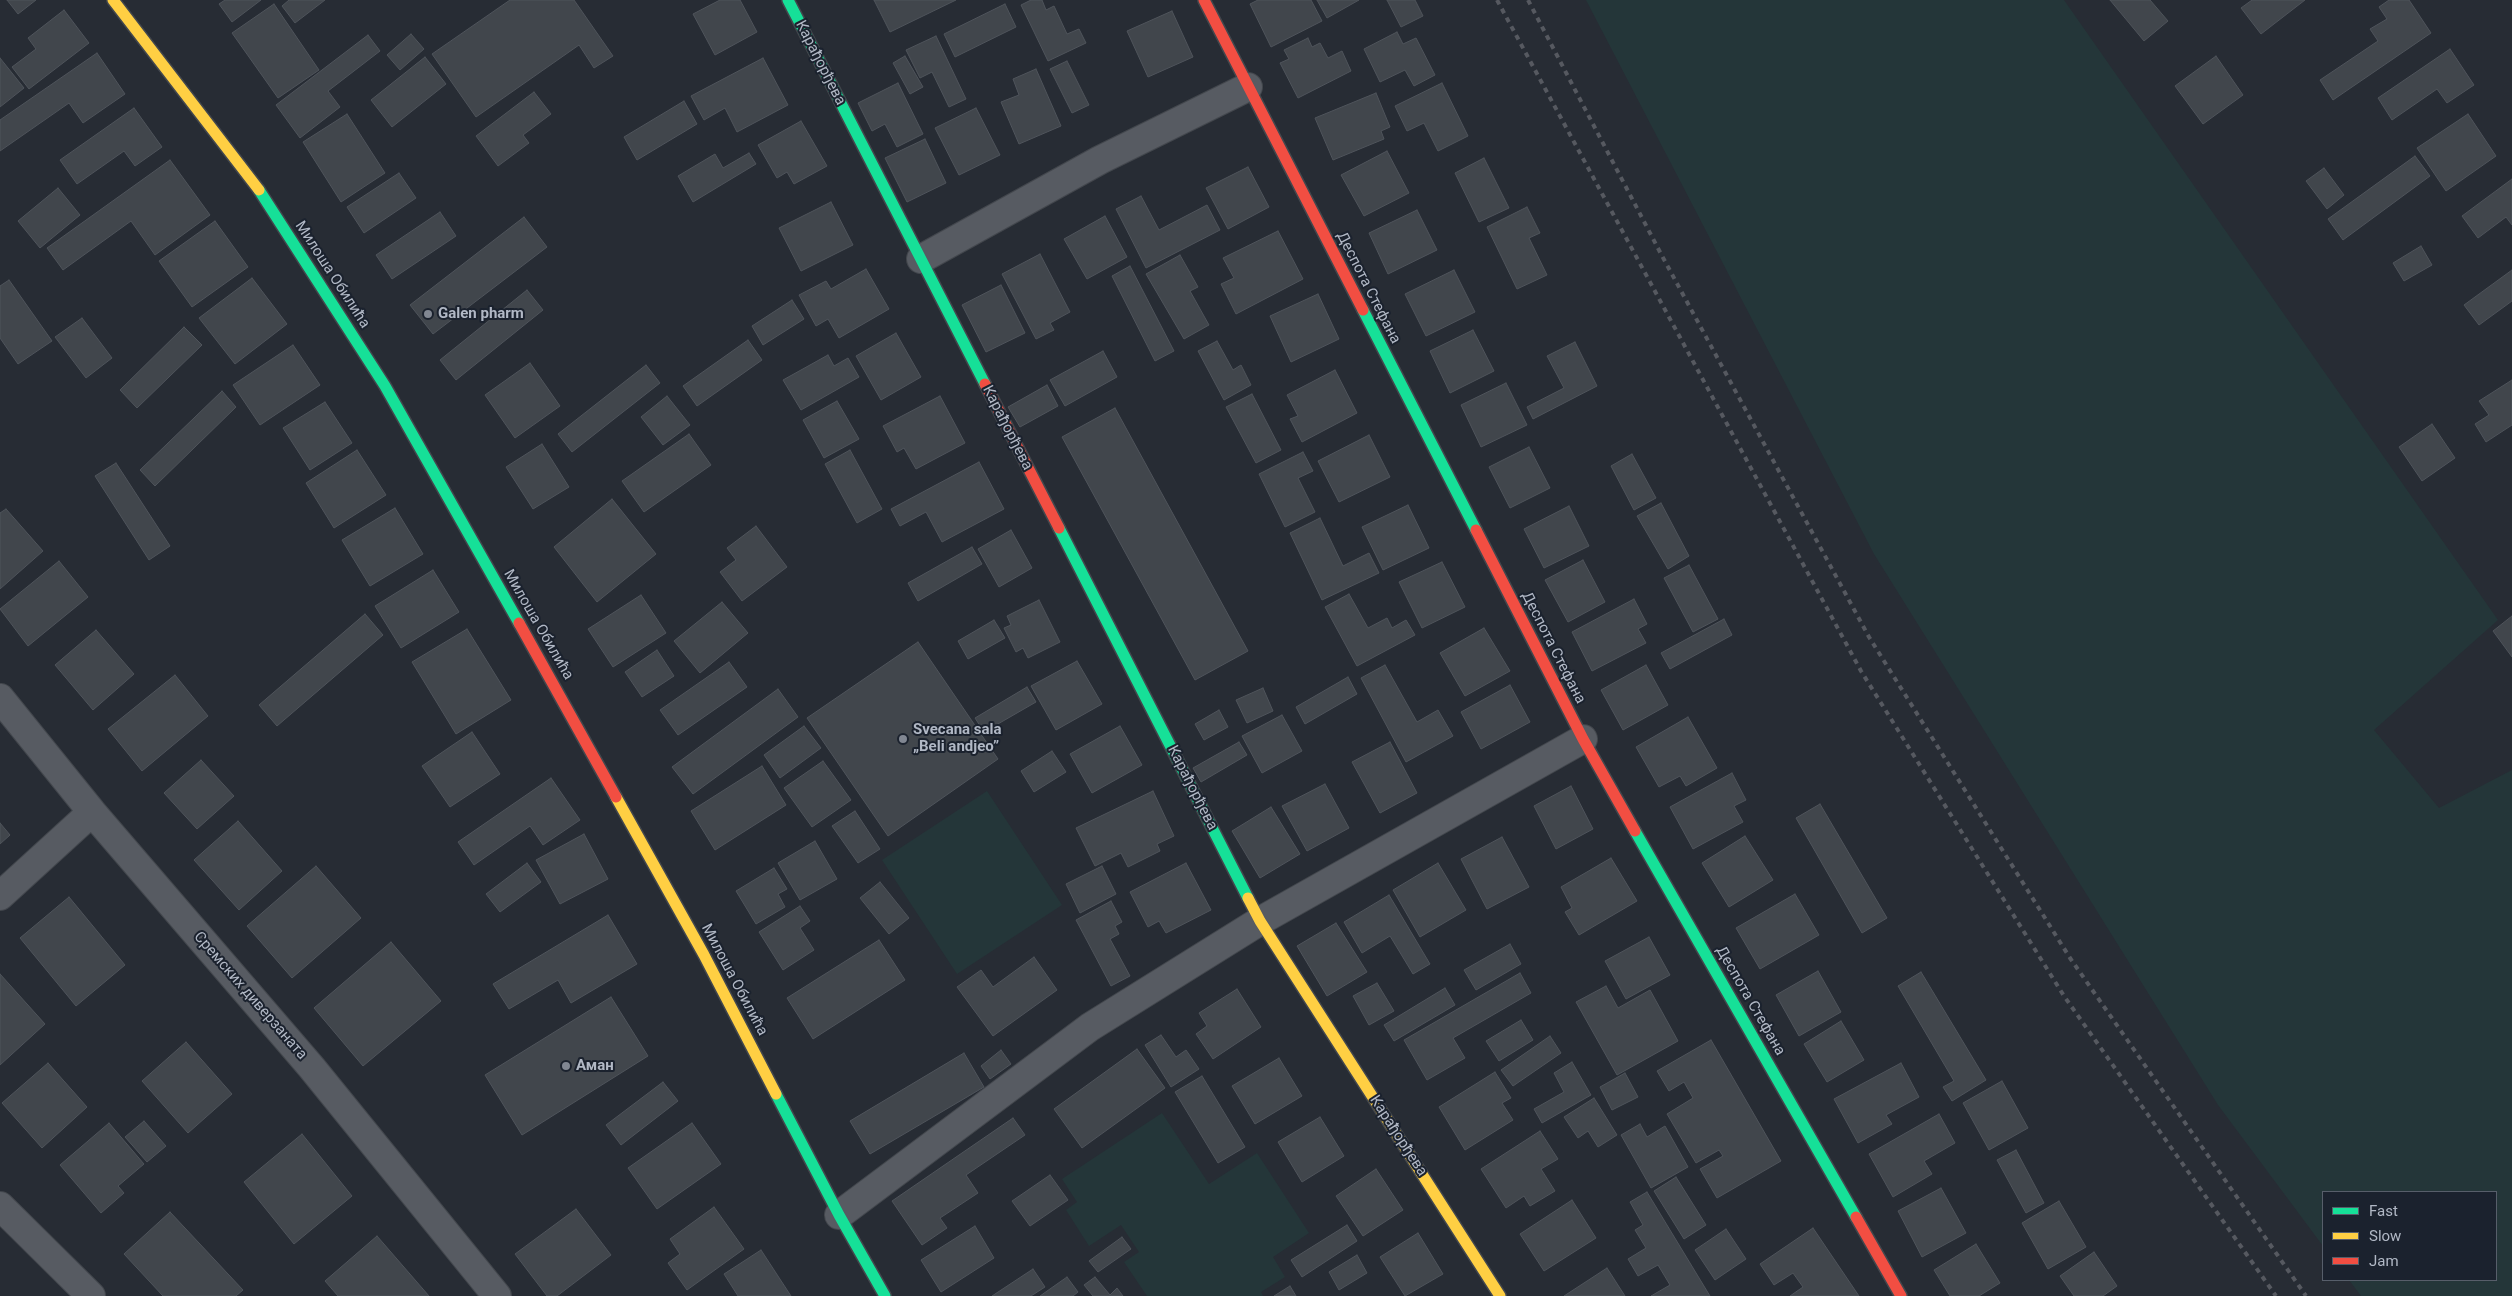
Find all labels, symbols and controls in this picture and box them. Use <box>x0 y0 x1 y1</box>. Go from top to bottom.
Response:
street label: Карађорђева <box>791 18 849 108</box>
street label: Милоша Обилића <box>291 218 373 332</box>
street label: Деспота Стефана <box>1332 229 1404 347</box>
place label: Galen pharm <box>438 305 524 323</box>
marker: Galen pharm <box>422 308 434 320</box>
street label: Карађорђева <box>978 383 1036 473</box>
street label: Милоша Обилића <box>499 567 577 683</box>
street label: Деспота Стефана <box>1517 589 1589 707</box>
place label: Svecana sala „Beli andjeo” <box>913 721 1002 756</box>
marker: Svecana sala „Beli andjeo” <box>897 733 909 745</box>
street label: Карађорђева <box>1163 743 1221 833</box>
street label: Милоша Обилића <box>697 921 771 1039</box>
street label: Сремских диверзаната <box>190 928 310 1064</box>
street label: Деспота Стефана <box>1711 943 1789 1059</box>
place label: Аман <box>576 1057 614 1075</box>
marker: Аман <box>560 1060 572 1072</box>
street label: Карађорђева <box>1365 1092 1431 1180</box>
legend <box>2322 1191 2497 1281</box>
text: Fast <box>2369 1202 2398 1220</box>
text: Slow <box>2369 1227 2401 1245</box>
text: Jam <box>2369 1252 2399 1270</box>

